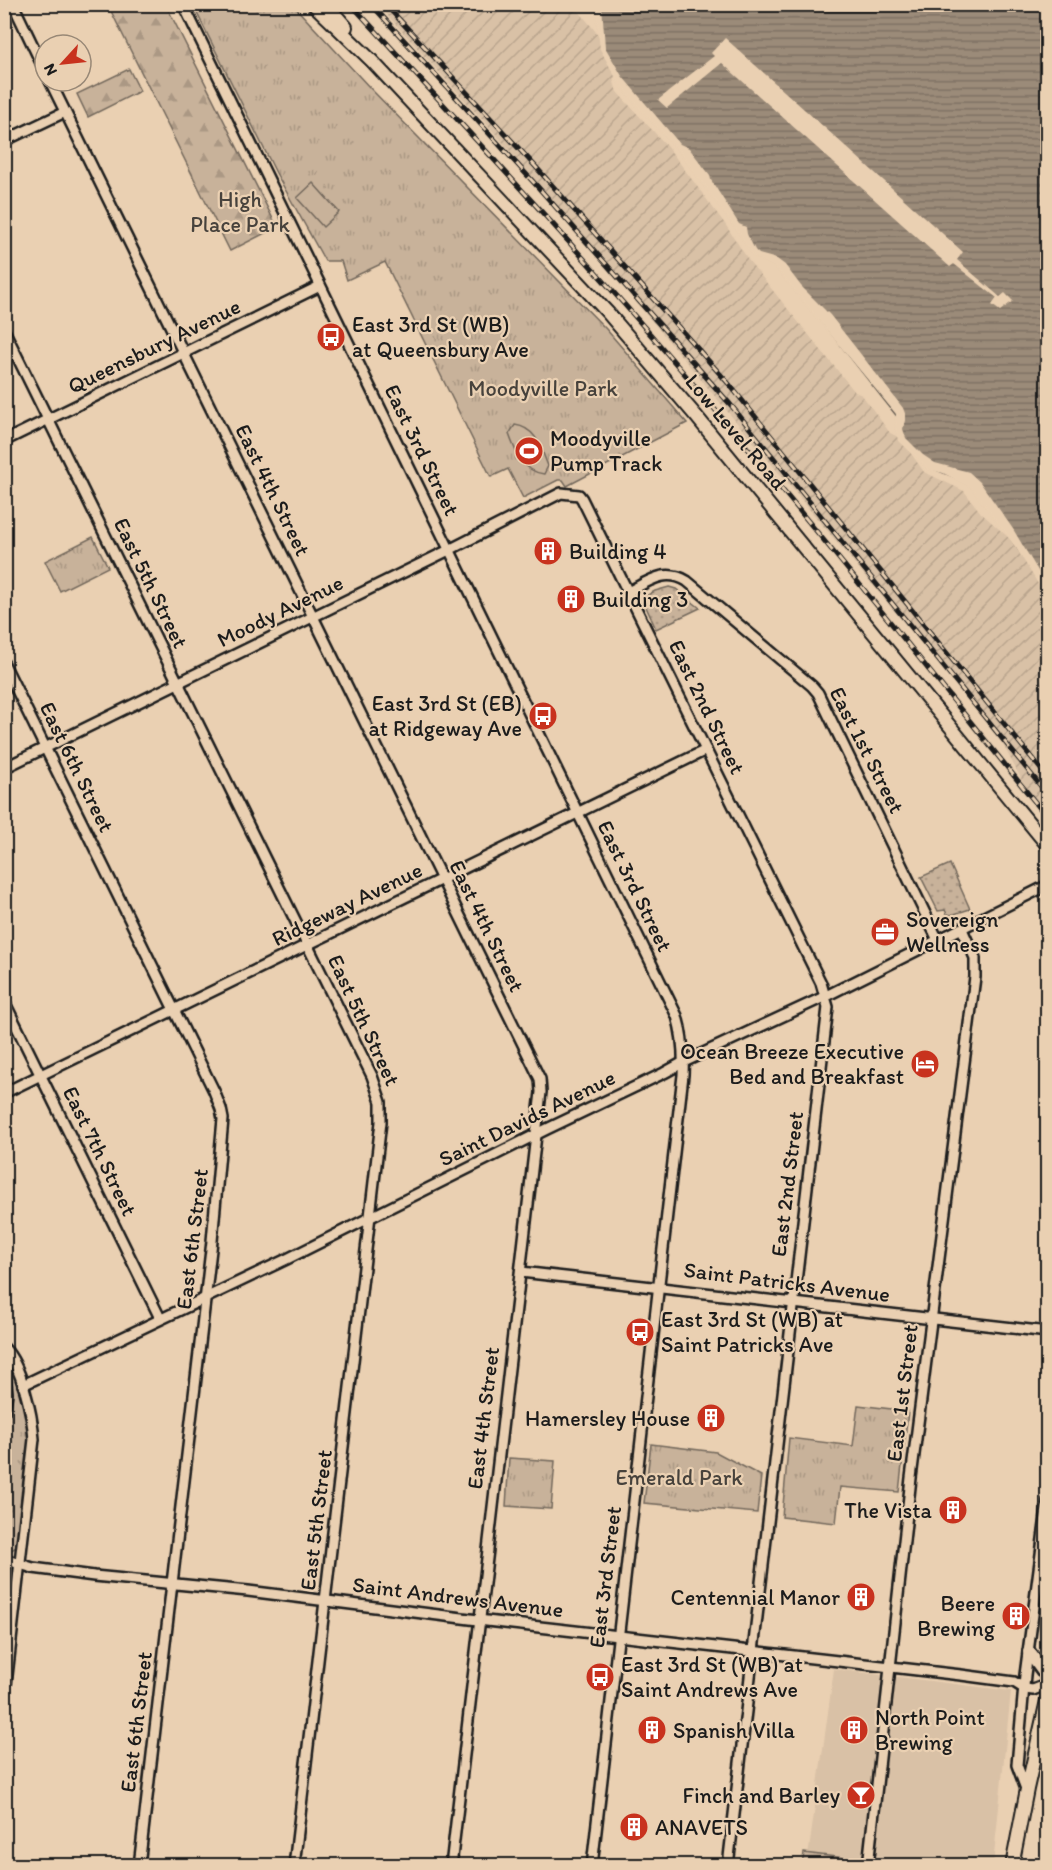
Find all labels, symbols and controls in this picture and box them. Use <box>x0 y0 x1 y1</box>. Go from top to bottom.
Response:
north arrow <box>33 33 93 93</box>
text: N <box>39 60 61 79</box>
park label: High Place Park <box>190 186 290 238</box>
street label: Queensbury Avenue <box>63 292 245 400</box>
place label: East 3rd St (WB) at Queensbury Ave <box>352 311 529 363</box>
bus stop icon: East 3rd St (WB) at Queensbury Ave <box>315 321 347 353</box>
street label: Low Level Road <box>679 368 793 496</box>
park label: Moodyville Park <box>468 375 618 402</box>
street label: East 3rd Street <box>379 380 465 520</box>
street label: East 4th Street <box>229 420 317 560</box>
place label: Moodyville Pump Track <box>550 425 662 477</box>
sports icon: Moodyville Pump Track <box>513 435 545 467</box>
street label: East 5th Street <box>108 513 194 653</box>
building icon: Building 4 <box>532 535 564 567</box>
place label: Building 4 <box>569 538 667 565</box>
street label: Moody Avenue <box>212 569 348 653</box>
building icon: Building 3 <box>555 583 587 615</box>
place label: Building 3 <box>592 586 688 613</box>
street label: East 2nd Street <box>663 635 751 779</box>
street label: East 1st Street <box>824 682 910 818</box>
place label: East 3rd St (EB) at Ridgeway Ave <box>369 690 522 742</box>
street label: East 6th Street <box>34 697 120 837</box>
bus stop icon: East 3rd St (EB) at Ridgeway Ave <box>527 700 559 732</box>
street label: East 3rd Street <box>592 816 678 956</box>
street label: Ridgeway Avenue <box>267 856 427 952</box>
street label: East 4th Street <box>443 856 531 996</box>
place label: Sovereign Wellness <box>906 906 999 958</box>
office icon: Sovereign Wellness <box>869 916 901 948</box>
street label: East 5th Street <box>322 950 406 1090</box>
place label: Ocean Breeze Executive Bed and Breakfast <box>680 1038 904 1090</box>
hotel icon: Ocean Breeze Executive Bed and Breakfast <box>909 1048 941 1080</box>
street label: Saint Davids Avenue <box>434 1064 620 1172</box>
street label: East 7th Street <box>57 1082 143 1220</box>
street label: East 2nd Street <box>765 1110 809 1258</box>
street label: East 6th Street <box>170 1167 214 1311</box>
street label: Saint Patricks Avenue <box>682 1256 892 1308</box>
place label: East 3rd St (WB) at Saint Patricks Ave <box>661 1306 843 1358</box>
bus stop icon: East 3rd St (WB) at Saint Patricks Ave <box>624 1316 656 1348</box>
street label: East 1st Street <box>880 1323 924 1463</box>
street label: East 4th Street <box>461 1345 505 1491</box>
building icon: Hamersley House <box>695 1402 727 1434</box>
place label: Hamersley House <box>525 1405 690 1432</box>
street label: East 5th Street <box>294 1448 338 1592</box>
park label: Emerald Park <box>615 1464 743 1491</box>
building icon: The Vista <box>937 1494 969 1526</box>
place label: The Vista <box>844 1497 933 1524</box>
street label: East 3rd Street <box>583 1504 627 1650</box>
street label: Saint Andrews Avenue <box>351 1571 565 1623</box>
building icon: Centennial Manor <box>845 1581 877 1613</box>
place label: Centennial Manor <box>671 1584 840 1611</box>
place label: Beere Brewing <box>917 1590 996 1642</box>
building icon: Beere Brewing <box>1000 1600 1032 1632</box>
street label: East 6th Street <box>114 1650 158 1794</box>
place label: East 3rd St (WB) at Saint Andrews Ave <box>621 1651 803 1703</box>
bus stop icon: East 3rd St (WB) at Saint Andrews Ave <box>584 1661 616 1693</box>
place label: North Point Brewing <box>875 1704 985 1756</box>
building icon: Spanish Villa <box>636 1714 668 1746</box>
building icon: North Point Brewing <box>838 1714 870 1746</box>
place label: Spanish Villa <box>673 1717 796 1744</box>
bar icon: Finch and Barley <box>845 1779 877 1811</box>
place label: Finch and Barley <box>683 1782 841 1809</box>
building icon: ANAVETS <box>618 1811 650 1843</box>
place label: ANAVETS <box>655 1814 748 1841</box>

